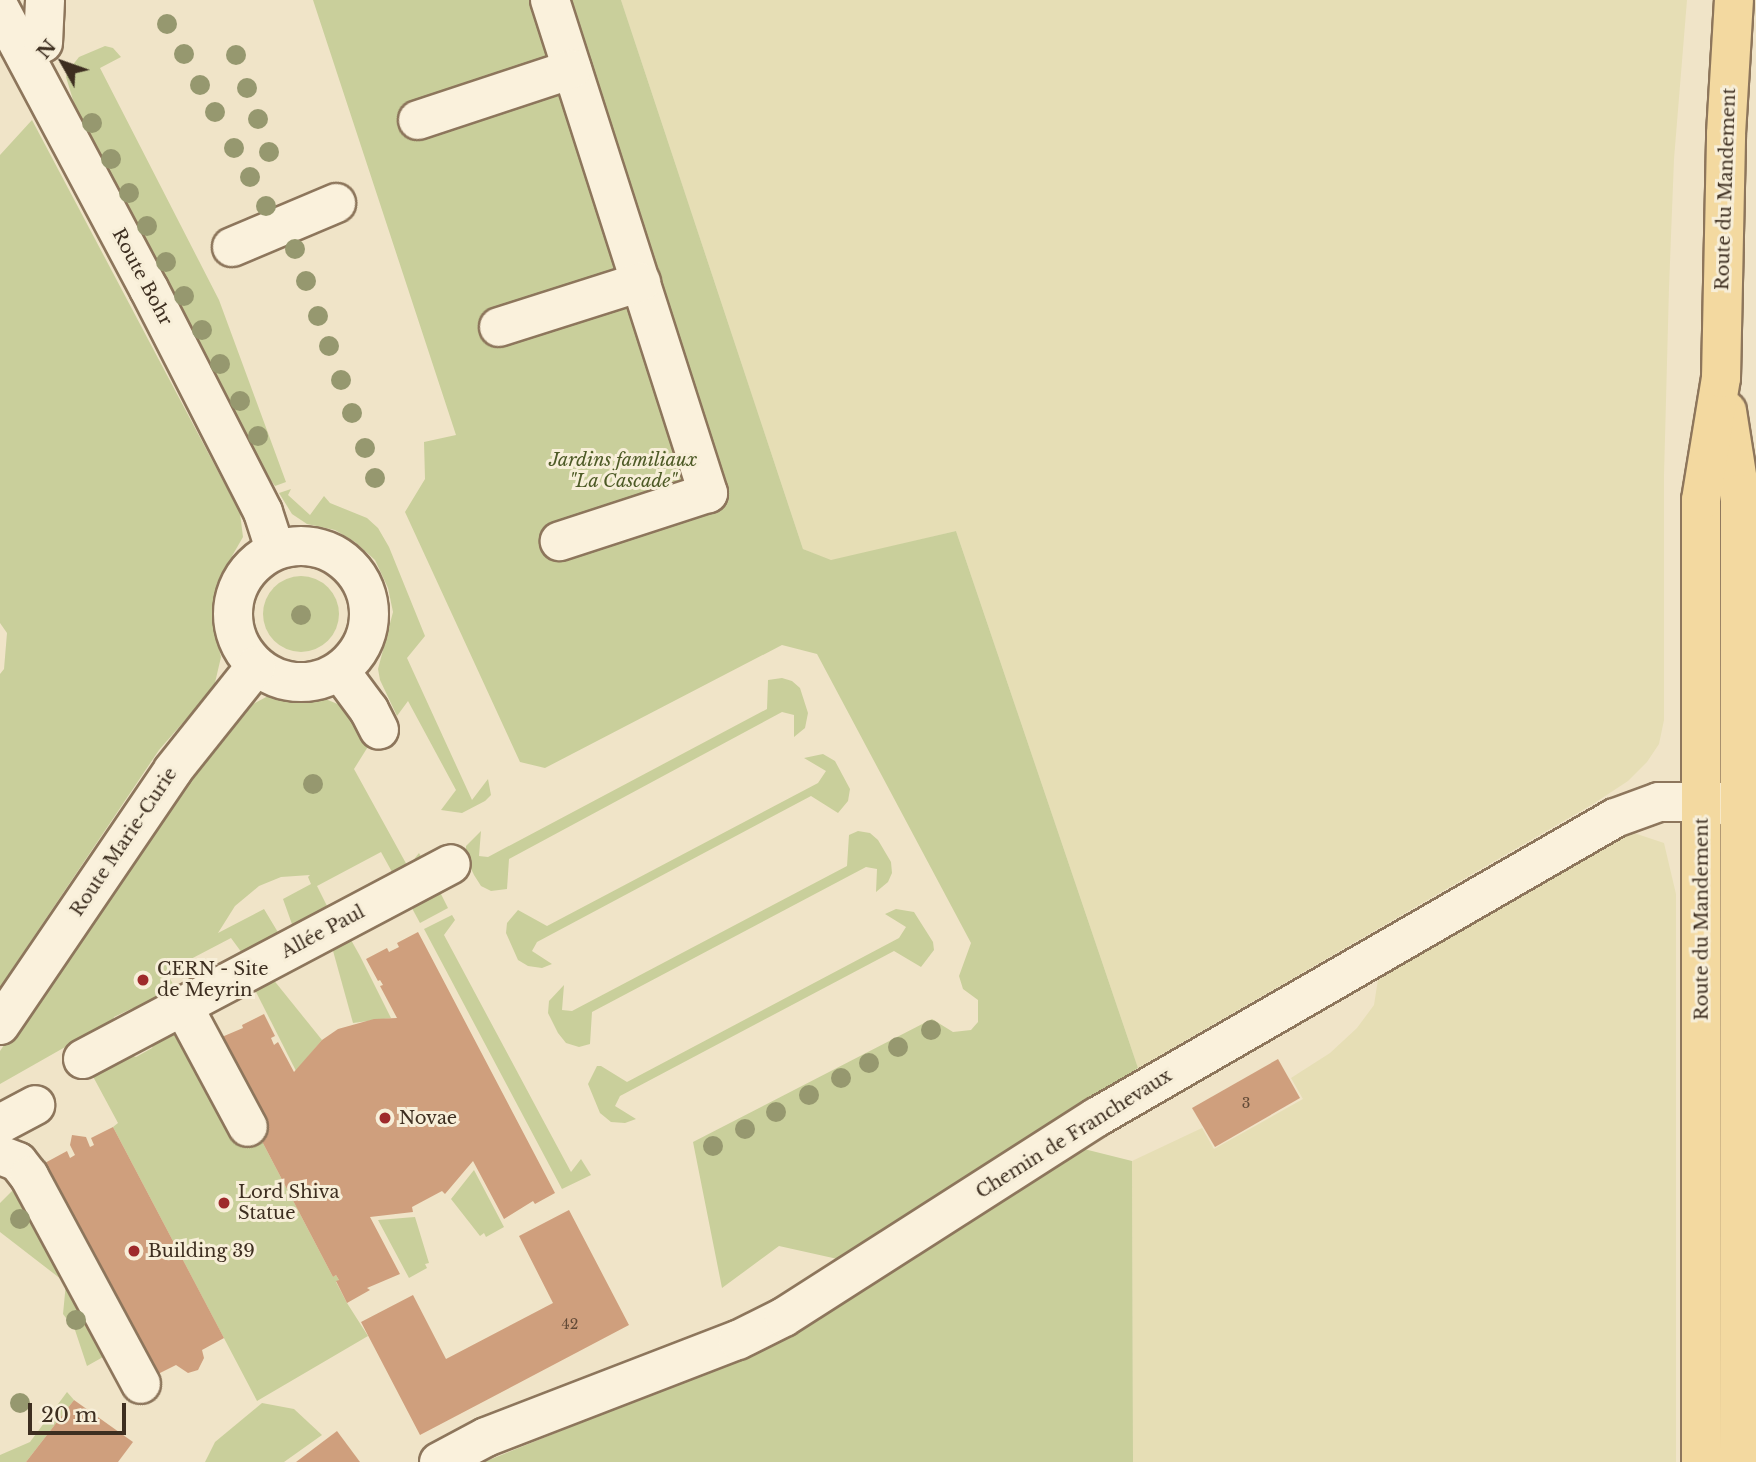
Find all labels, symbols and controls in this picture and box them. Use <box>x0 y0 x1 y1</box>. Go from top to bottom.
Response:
north arrow <box>28 28 98 98</box>
text: N <box>32 35 61 63</box>
street label: Route du Mandement <box>1712 87 1740 291</box>
street label: Route Bohr <box>107 225 177 329</box>
park label: Jardins familiaux "La Cascade" <box>549 450 697 492</box>
street label: Route Marie-Curie <box>66 764 182 920</box>
street label: Route du Mandement <box>1691 818 1713 1020</box>
street label: Allée Paul <box>278 901 368 963</box>
place label: CERN - Site de Meyrin <box>157 959 268 1002</box>
marker: CERN - Site de Meyrin <box>135 972 151 988</box>
street label: Chemin de Franchevaux <box>972 1065 1176 1203</box>
house number: 3 <box>1242 1095 1250 1111</box>
place label: Novae <box>399 1107 457 1129</box>
marker: Novae <box>377 1110 393 1126</box>
place label: Lord Shiva Statue <box>238 1182 339 1224</box>
marker: Lord Shiva Statue <box>216 1195 232 1211</box>
place label: Building 39 <box>148 1240 255 1262</box>
marker: Building 39 <box>126 1243 142 1259</box>
house number: 42 <box>562 1316 578 1332</box>
scale bar <box>32 1388 130 1432</box>
text: 20 m <box>41 1402 98 1428</box>

